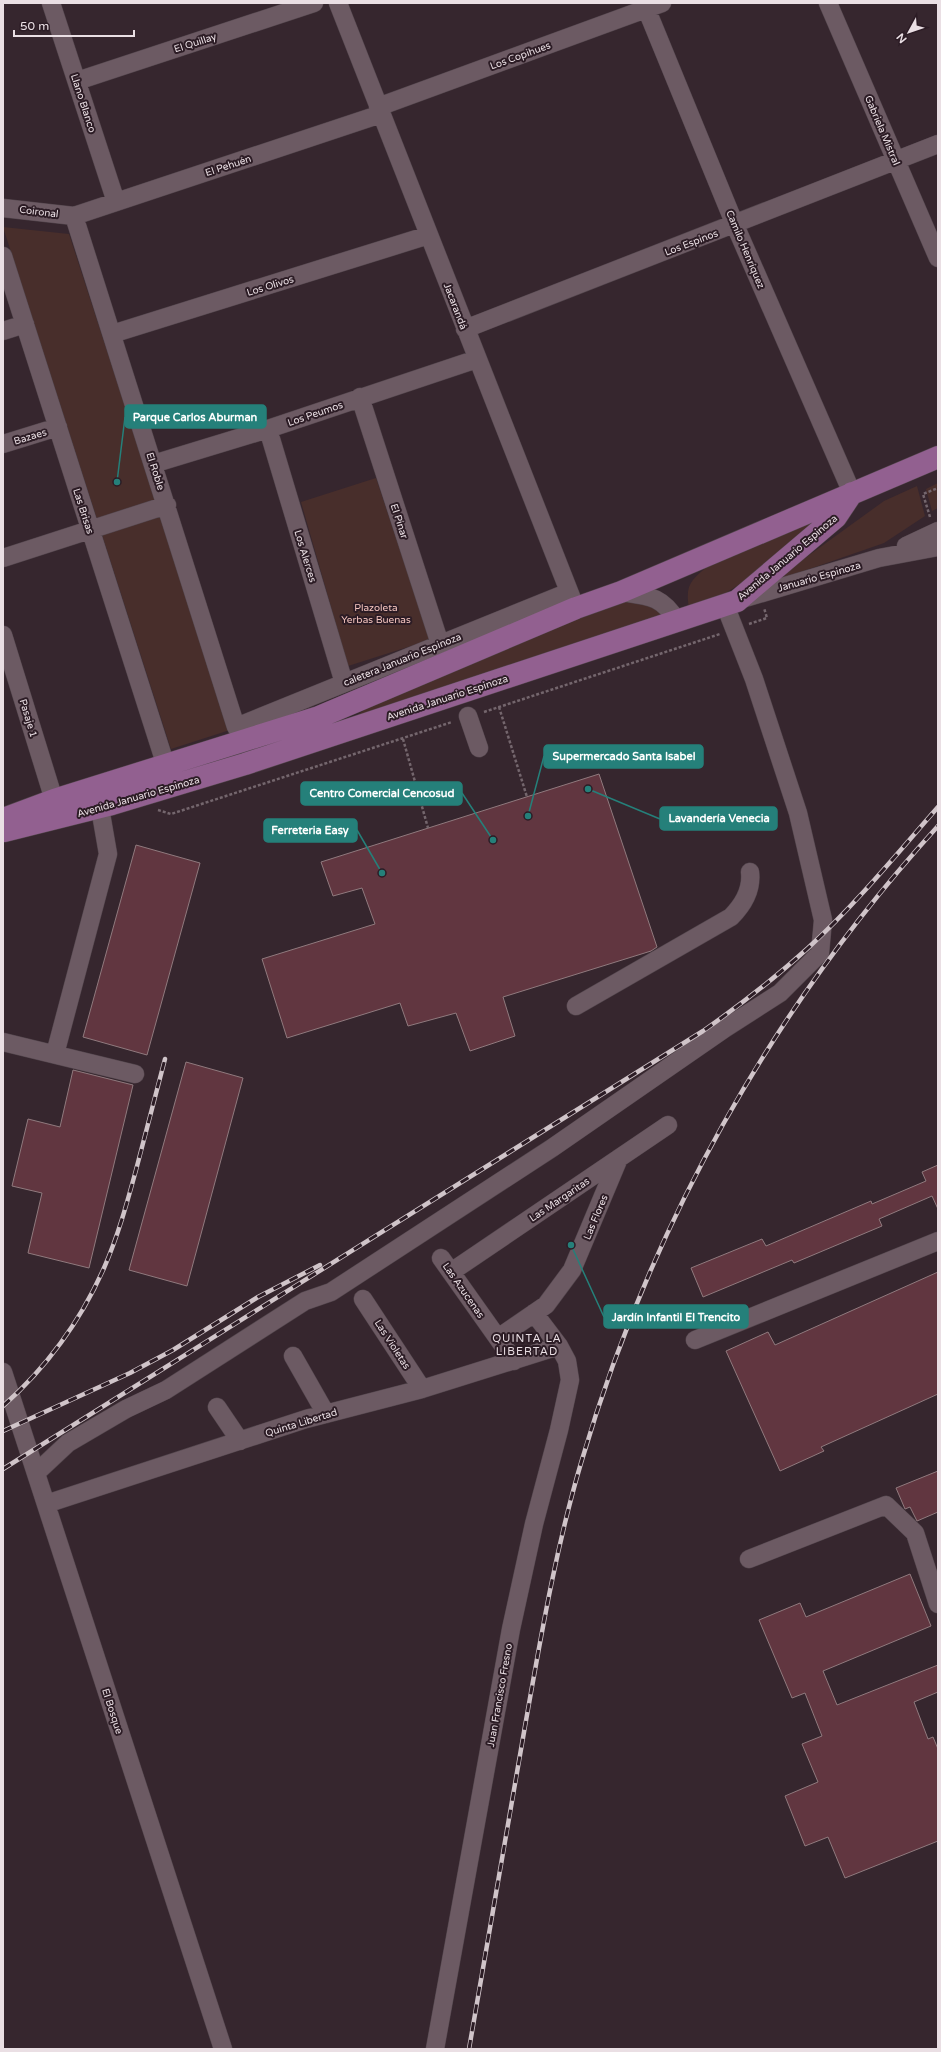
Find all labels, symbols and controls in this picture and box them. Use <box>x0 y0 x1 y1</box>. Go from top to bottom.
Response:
scale bar <box>14 12 134 38</box>
north arrow <box>889 12 929 52</box>
text: 50 m <box>20 19 49 33</box>
street label: El Quillay <box>173 30 219 55</box>
text: N <box>894 31 910 46</box>
street label: Los Copihues <box>488 39 552 72</box>
street label: Llano Blanco <box>68 72 98 134</box>
street label: Gabriela Mistral <box>862 94 902 167</box>
street label: El Pehuén <box>204 153 253 179</box>
street label: Coironal <box>19 204 59 220</box>
street label: Camilo Henríquez <box>723 208 767 290</box>
street label: Los Espinos <box>663 227 720 259</box>
street label: Los Olivos <box>245 273 295 299</box>
street label: Jacarandá <box>441 281 469 331</box>
street label: Los Peumos <box>286 399 345 429</box>
callout: Parque Carlos Aburman <box>125 405 266 428</box>
text: Parque Carlos Aburman <box>133 411 258 425</box>
street label: Bazaes <box>12 426 48 448</box>
street label: El Roble <box>143 451 167 492</box>
street label: Las Brisas <box>70 487 96 536</box>
street label: El Pinar <box>388 502 410 541</box>
street label: Avenida Januario Espinoza <box>735 512 839 602</box>
street label: Los Alerces <box>291 529 319 584</box>
street label: Januario Espinoza <box>776 558 862 594</box>
park label: Plazoleta Yerbas Buenas <box>341 602 411 626</box>
street label: caletera Januario Espinoza <box>342 631 463 689</box>
street label: Avenida Januario Espinoza <box>385 673 509 723</box>
street label: Pasaje 1 <box>17 698 40 739</box>
callout: Supermercado Santa Isabel <box>544 745 703 768</box>
text: Supermercado Santa Isabel <box>553 750 696 764</box>
street label: Avenida Januario Espinoza <box>76 774 201 820</box>
callout: Centro Comercial Cencosud <box>301 782 462 805</box>
text: Centro Comercial Cencosud <box>310 787 454 800</box>
callout: Lavandería Venecia <box>660 807 777 830</box>
text: Lavandería Venecia <box>668 812 770 825</box>
callout: Ferreteria Easy <box>264 819 357 842</box>
text: Ferreteria Easy <box>271 824 349 838</box>
street label: Las Margaritas <box>527 1175 592 1224</box>
street label: Las Flores <box>581 1193 611 1242</box>
street label: Las Azucenas <box>440 1261 487 1321</box>
callout: Jardín Infantil El Trencito <box>604 1305 748 1328</box>
text: Jardín Infantil El Trencito <box>611 1311 741 1324</box>
street label: Las Violetas <box>372 1318 413 1372</box>
district label: QUINTA LA LIBERTAD <box>492 1332 562 1358</box>
street label: Quinta Libertad <box>264 1406 339 1440</box>
street label: Juan Francisco Fresno <box>485 1642 515 1748</box>
street label: El Bosque <box>99 1687 125 1736</box>

